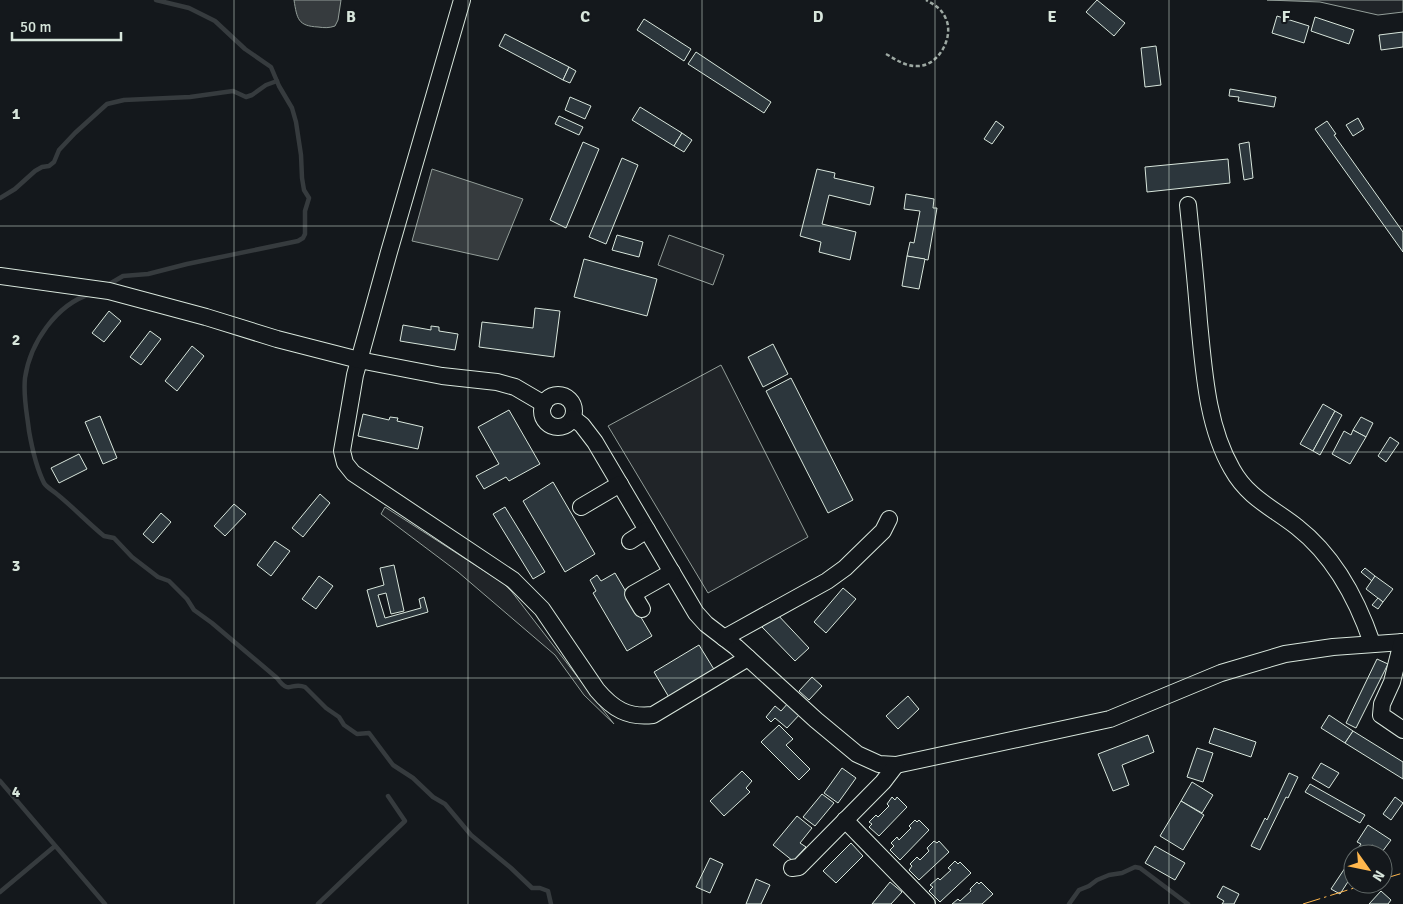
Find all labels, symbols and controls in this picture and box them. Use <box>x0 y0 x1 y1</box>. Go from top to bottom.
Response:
text: B <box>346 7 356 27</box>
text: C <box>580 7 590 27</box>
text: D <box>813 7 824 27</box>
text: E <box>1047 7 1057 27</box>
text: F <box>1282 7 1291 27</box>
scale bar <box>12 10 121 42</box>
text: 50 m <box>20 18 51 36</box>
text: 1 <box>12 104 21 124</box>
text: 2 <box>12 330 20 350</box>
text: 3 <box>12 556 20 576</box>
text: 4 <box>12 782 21 802</box>
north arrow <box>1343 844 1393 894</box>
text: N <box>1369 867 1388 885</box>

